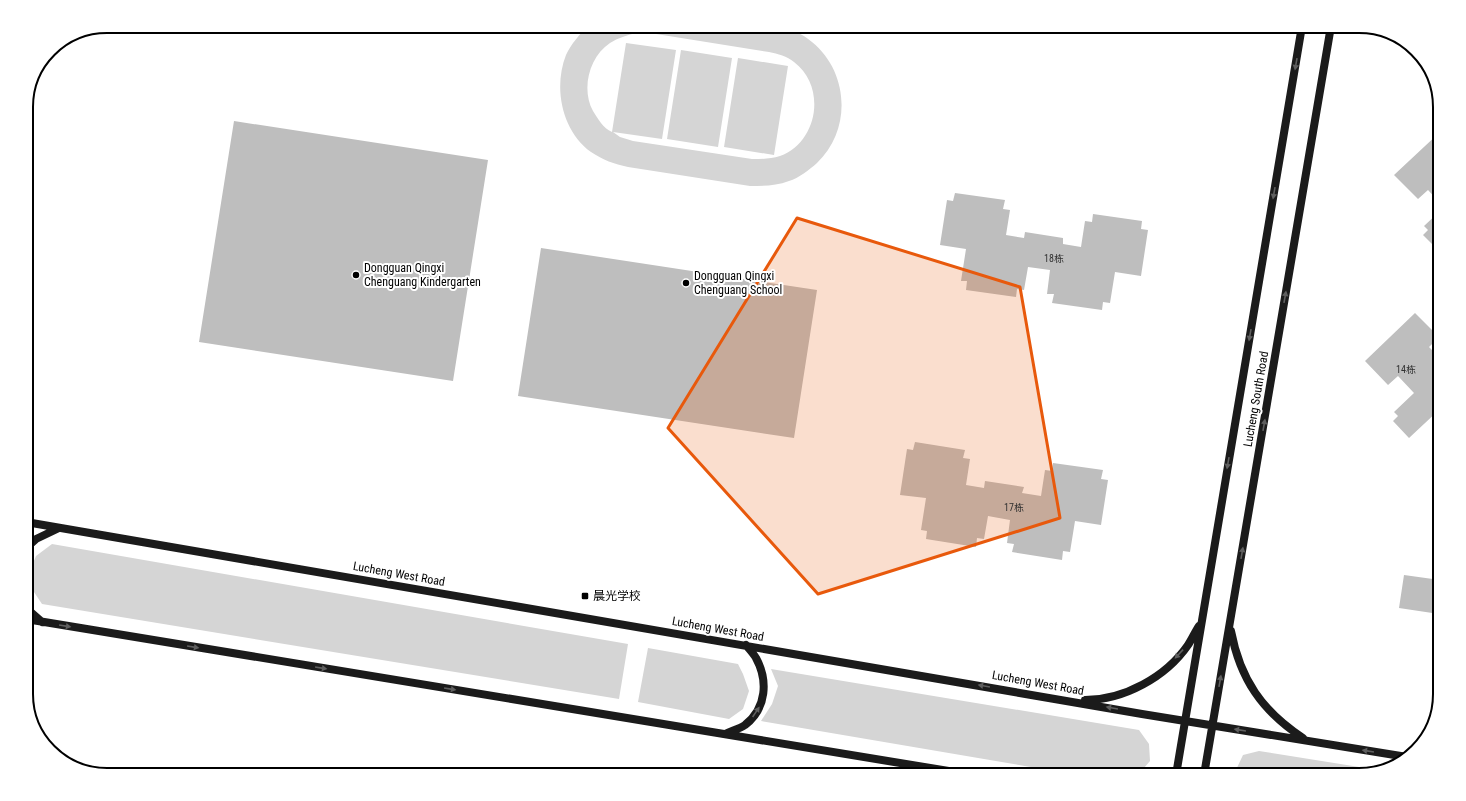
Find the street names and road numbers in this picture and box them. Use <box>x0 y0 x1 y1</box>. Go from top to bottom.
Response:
street label: Lucheng South Road <box>1241 350 1271 448</box>
street label: Lucheng West Road <box>352 559 446 589</box>
street label: Lucheng West Road <box>671 614 765 644</box>
street label: Lucheng West Road <box>991 668 1085 698</box>

